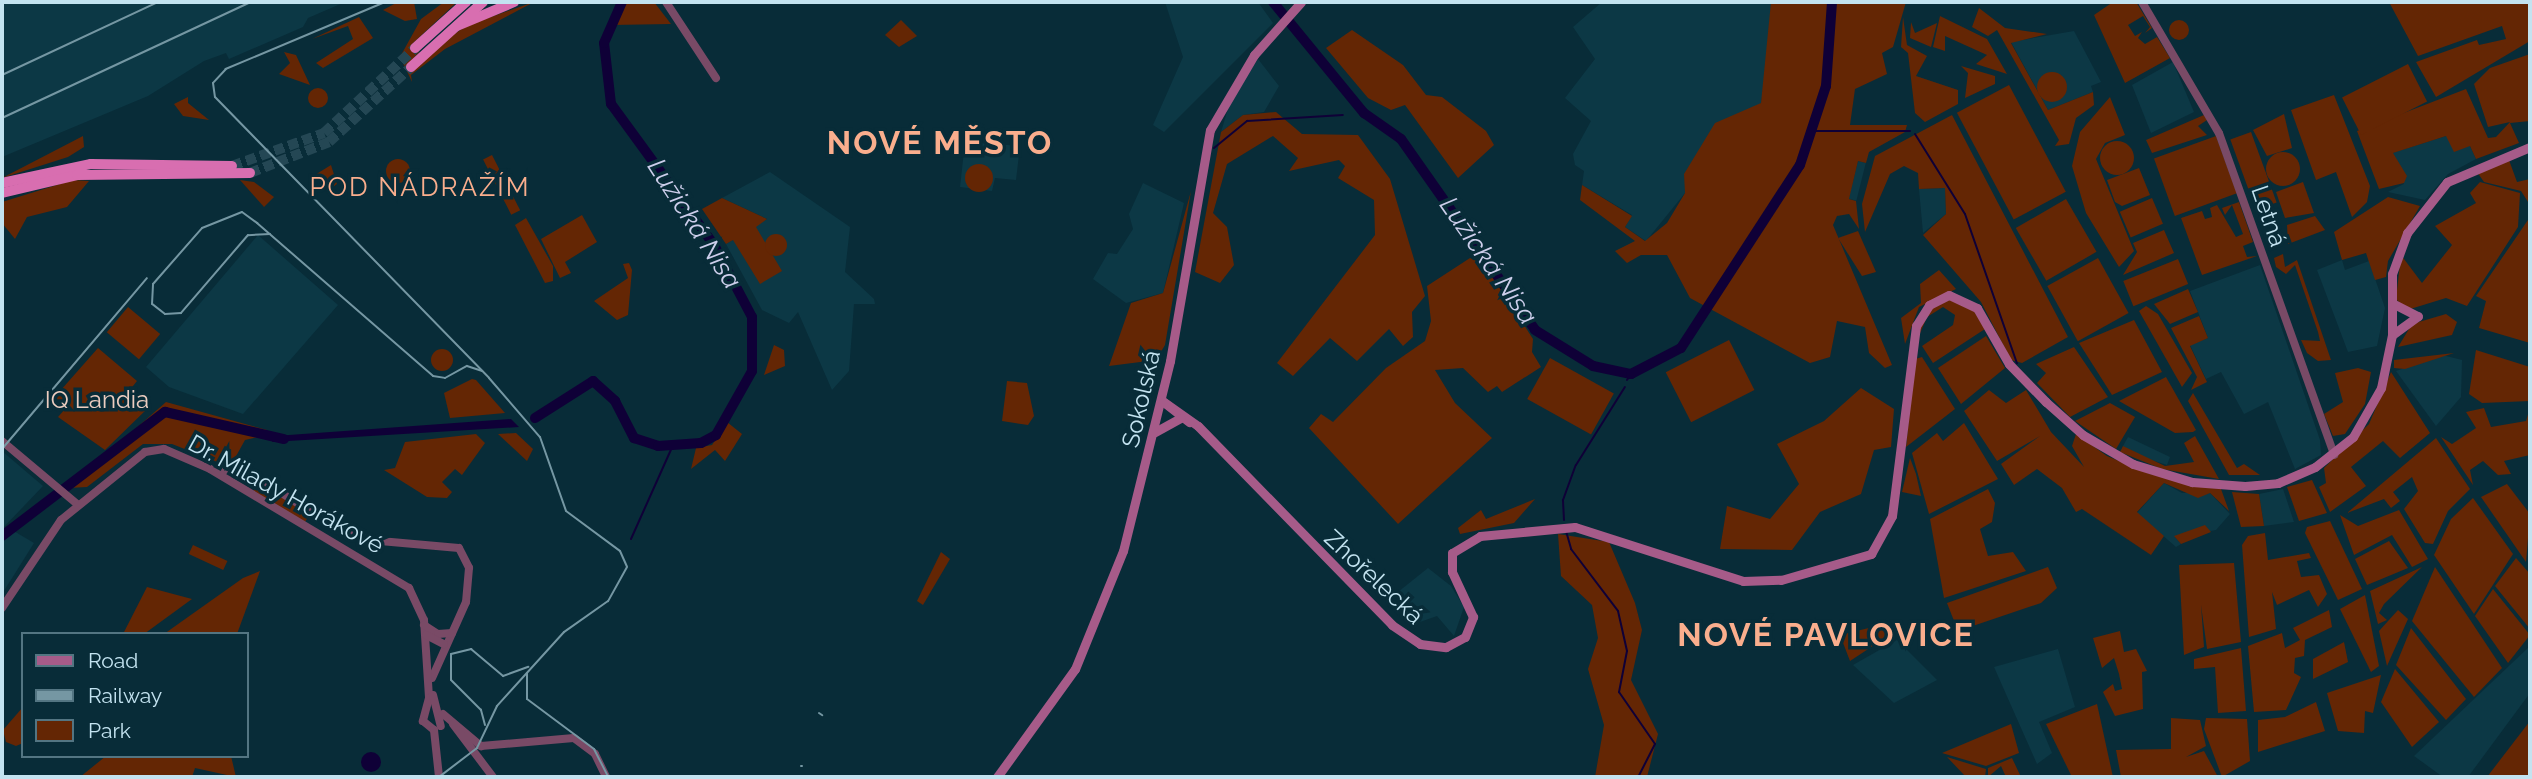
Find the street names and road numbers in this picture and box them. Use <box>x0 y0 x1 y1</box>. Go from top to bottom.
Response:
street label: Letná <box>2245 182 2293 250</box>
street label: Sokolská <box>1116 347 1166 451</box>
street label: Dr. Milady Horákové <box>183 428 389 560</box>
street label: Zhořelecká <box>1318 524 1430 630</box>

